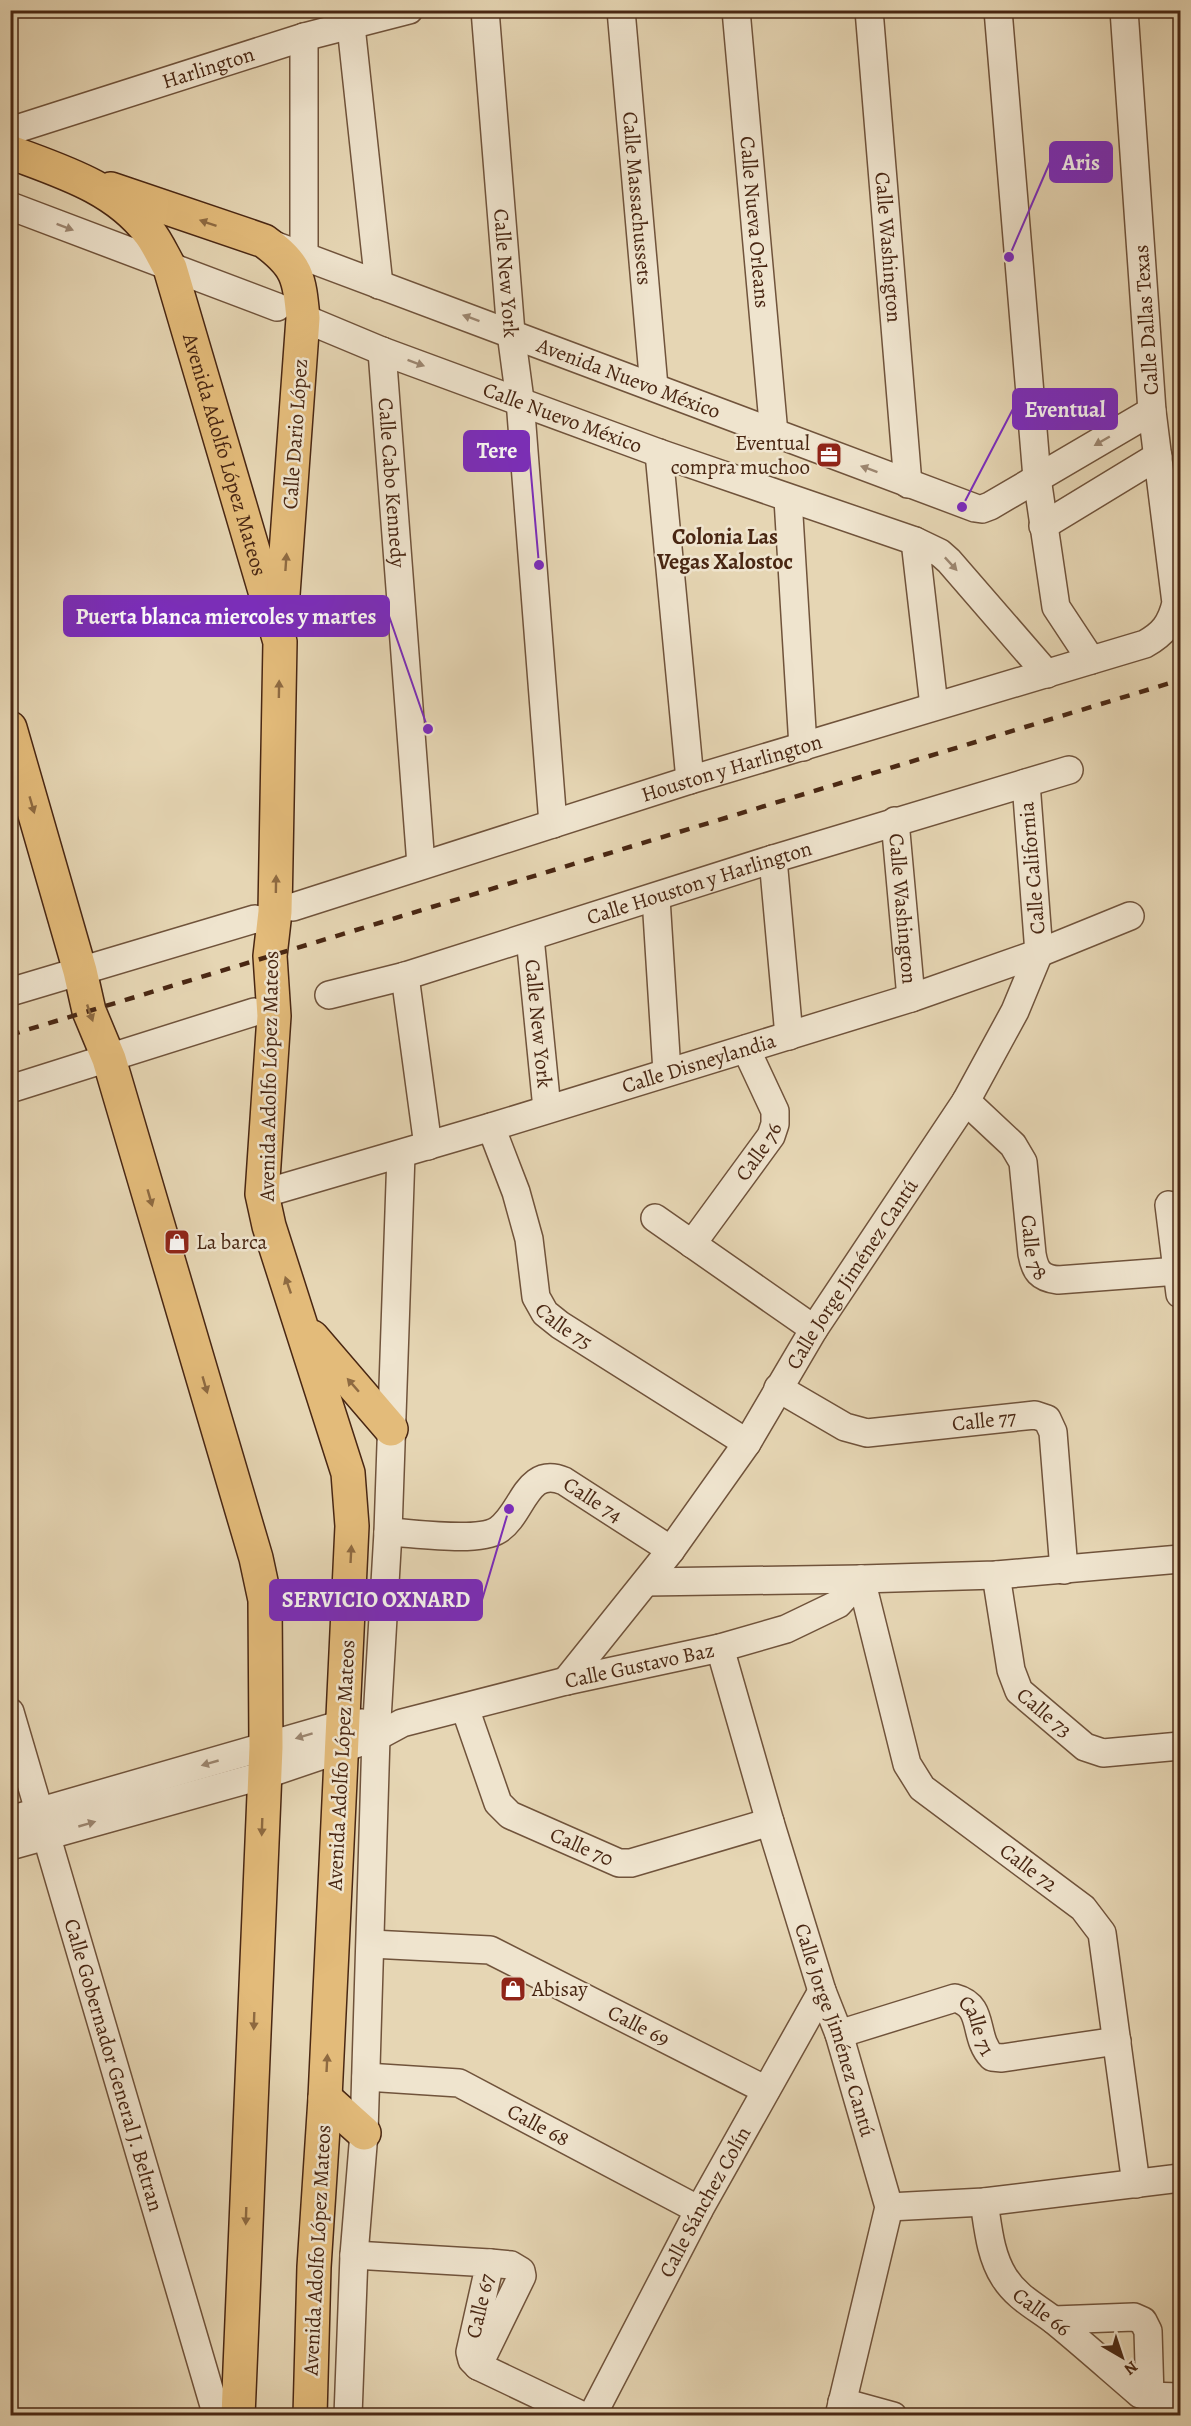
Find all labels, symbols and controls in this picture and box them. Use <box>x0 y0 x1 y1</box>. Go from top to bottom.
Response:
street label: Harlington <box>158 40 258 96</box>
street label: Calle Massachussets <box>616 110 659 286</box>
street label: Calle Nueva Orleans <box>733 135 777 309</box>
callout: Aris <box>1050 142 1112 182</box>
text: Aris <box>1061 148 1100 178</box>
street label: Calle Washington <box>868 171 909 324</box>
street label: Calle New York <box>487 208 525 339</box>
one-way arrow <box>199 217 217 227</box>
one-way arrow <box>56 223 74 232</box>
street label: Calle Dallas Texas <box>1127 244 1165 396</box>
one-way arrow <box>461 313 479 323</box>
street label: Avenida Adolfo López Mateos <box>176 329 274 579</box>
street label: Avenida Nuevo México <box>532 331 724 425</box>
street label: Calle Dario López <box>276 358 314 510</box>
one-way arrow <box>407 359 425 369</box>
street label: Calle Nuevo México <box>479 375 646 460</box>
callout: Eventual <box>1013 389 1117 429</box>
text: Eventual <box>1025 395 1106 425</box>
street label: Calle Cabo Kennedy <box>372 397 412 569</box>
place label: Eventual compra muchoo <box>671 429 810 481</box>
callout: Tere <box>464 431 529 471</box>
one-way arrow <box>1094 435 1110 446</box>
text: Tere <box>477 436 517 466</box>
office icon: Eventual compra muchoo <box>814 440 844 470</box>
one-way arrow <box>860 464 878 474</box>
district label: Colonia Las Vegas Xalostoc <box>656 522 793 577</box>
one-way arrow <box>281 553 290 572</box>
one-way arrow <box>944 556 958 571</box>
callout: Puerta blanca miercoles y martes <box>64 596 389 636</box>
text: Puerta blanca miercoles y martes <box>75 602 377 632</box>
one-way arrow <box>274 680 284 699</box>
street label: Houston y Harlington <box>637 727 825 809</box>
one-way arrow <box>28 796 37 814</box>
street label: Calle California <box>1012 800 1052 935</box>
street label: Calle Washington <box>882 832 924 985</box>
street label: Calle Houston y Harlington <box>583 834 815 931</box>
one-way arrow <box>271 875 280 894</box>
street label: Avenida Adolfo López Mateos <box>253 950 285 1203</box>
street label: Calle New York <box>518 958 559 1090</box>
one-way arrow <box>86 1004 95 1022</box>
street label: Calle Disneylandia <box>618 1026 779 1100</box>
street label: Calle 76 <box>729 1119 788 1187</box>
street label: Calle Jorge Jiménez Cantú <box>779 1173 925 1374</box>
one-way arrow <box>146 1189 155 1207</box>
street label: Calle 78 <box>1014 1213 1053 1287</box>
shop icon: La barca <box>162 1227 192 1257</box>
place label: La barca <box>196 1228 268 1256</box>
one-way arrow <box>283 1275 293 1293</box>
street label: Calle 75 <box>528 1298 598 1356</box>
one-way arrow <box>201 1376 210 1394</box>
one-way arrow <box>347 1378 360 1393</box>
street label: Calle 77 <box>950 1403 1018 1438</box>
street label: Calle 74 <box>558 1470 628 1529</box>
one-way arrow <box>346 1545 355 1564</box>
callout: SERVICIO OXNARD <box>270 1580 482 1620</box>
text: SERVICIO OXNARD <box>282 1585 470 1615</box>
street label: Calle Gustavo Baz <box>562 1636 717 1695</box>
street label: Avenida Adolfo López Mateos <box>320 1639 362 1892</box>
street label: Calle 73 <box>1011 1681 1078 1744</box>
one-way arrow <box>295 1732 313 1741</box>
one-way arrow <box>201 1759 219 1769</box>
one-way arrow <box>257 1817 266 1836</box>
one-way arrow <box>78 1819 96 1829</box>
street label: Calle 70 <box>546 1820 618 1873</box>
street label: Calle 72 <box>994 1837 1063 1898</box>
street label: Calle Gobernador General J. Beltran <box>58 1915 170 2215</box>
street label: Calle Jorge Jiménez Cantú <box>788 1920 882 2140</box>
shop icon: Abisay <box>498 1974 528 2004</box>
place label: Abisay <box>531 1975 588 2003</box>
street label: Calle 71 <box>953 1988 1001 2061</box>
street label: Calle 69 <box>603 1998 675 2053</box>
one-way arrow <box>249 2012 258 2031</box>
one-way arrow <box>322 2054 331 2073</box>
street label: Calle 68 <box>502 2097 574 2153</box>
street label: Calle Sánchez Colín <box>652 2121 757 2282</box>
street label: Avenida Adolfo López Mateos <box>296 2124 338 2377</box>
one-way arrow <box>241 2207 250 2226</box>
street label: Calle 67 <box>459 2271 501 2341</box>
street label: Calle 66 <box>1006 2281 1077 2343</box>
north arrow <box>1092 2327 1152 2387</box>
text: N <box>1119 2356 1142 2380</box>

